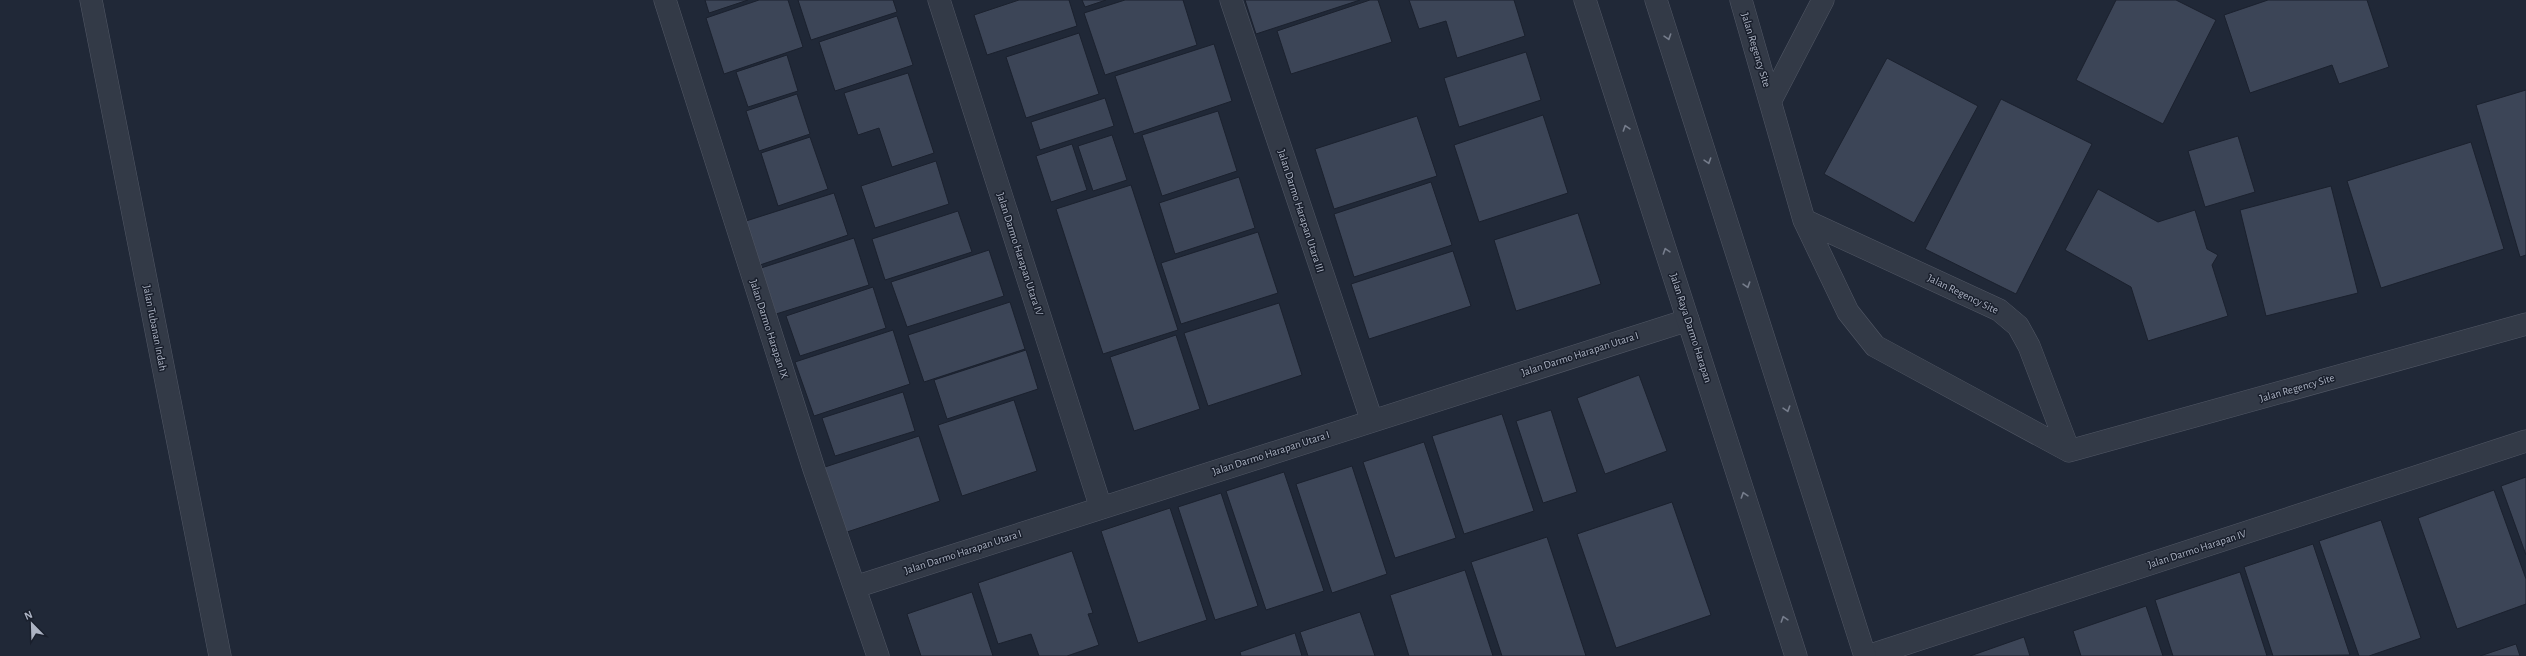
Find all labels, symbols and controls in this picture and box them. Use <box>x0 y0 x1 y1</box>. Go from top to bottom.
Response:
street label: Jalan Regency Site <box>1739 11 1773 89</box>
one-way arrow <box>1663 33 1672 40</box>
one-way arrow <box>1622 124 1631 131</box>
street label: Jalan Darmo Harapan Utara III <box>1276 148 1326 274</box>
one-way arrow <box>1703 157 1711 164</box>
street label: Jalan Darmo Harapan Utara IV <box>995 191 1045 318</box>
one-way arrow <box>1662 248 1671 255</box>
street label: Jalan Raya Darmo Harapan <box>1668 272 1714 384</box>
street label: Jalan Regency Site <box>1926 272 2000 316</box>
street label: Jalan Darmo Harapan IX <box>748 278 790 380</box>
one-way arrow <box>1742 281 1751 288</box>
street label: Jalan Tubanan Indah <box>141 284 169 372</box>
street label: Jalan Darmo Harapan Utara I <box>1520 330 1640 378</box>
street label: Jalan Regency Site <box>2258 372 2336 404</box>
one-way arrow <box>1782 405 1791 412</box>
street label: Jalan Darmo Harapan Utara I <box>1211 429 1331 477</box>
one-way arrow <box>1740 492 1749 499</box>
street label: Jalan Darmo Harapan Utara I <box>903 528 1023 576</box>
street label: Jalan Darmo Harapan IV <box>2146 528 2248 570</box>
north arrow <box>12 604 52 644</box>
text: N <box>23 609 34 622</box>
one-way arrow <box>1780 616 1789 623</box>

